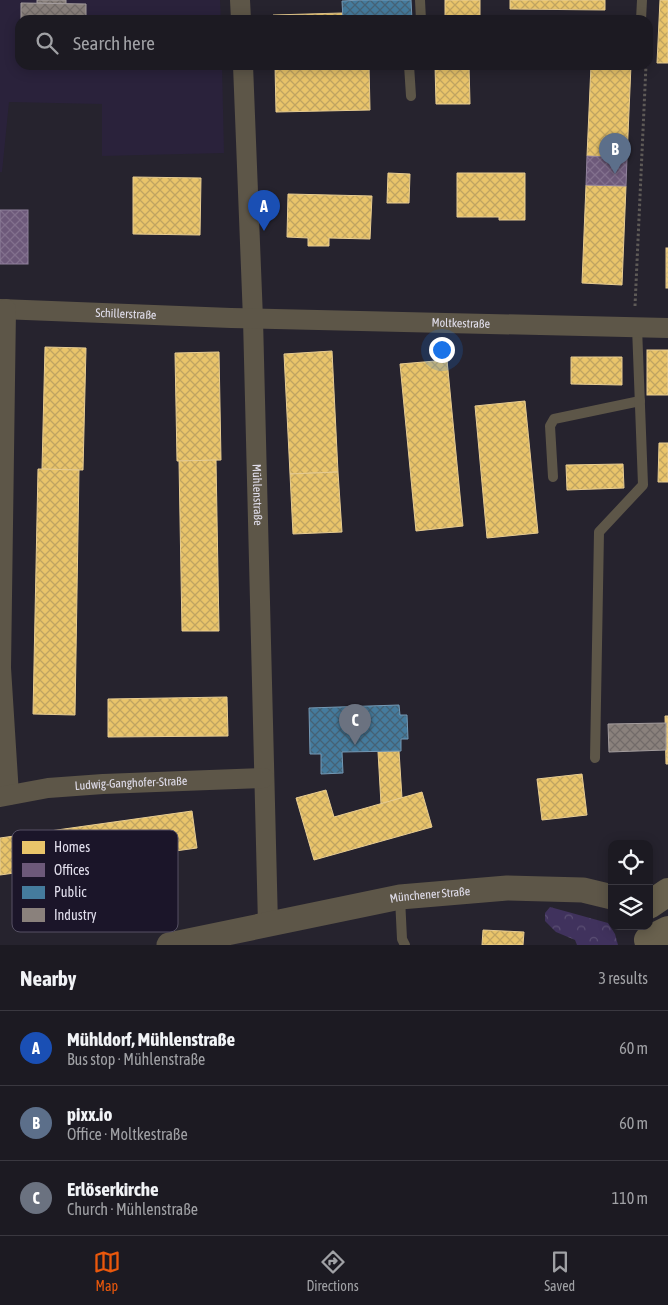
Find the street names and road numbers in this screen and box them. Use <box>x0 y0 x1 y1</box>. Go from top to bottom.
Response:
street label: Schillerstraße <box>95 306 157 322</box>
street label: Moltkestraße <box>431 316 490 331</box>
street label: Mühlenstraße <box>250 464 265 526</box>
street label: Ludwig-Ganghofer-Straße <box>74 774 188 793</box>
street label: Münchener Straße <box>389 884 471 906</box>

